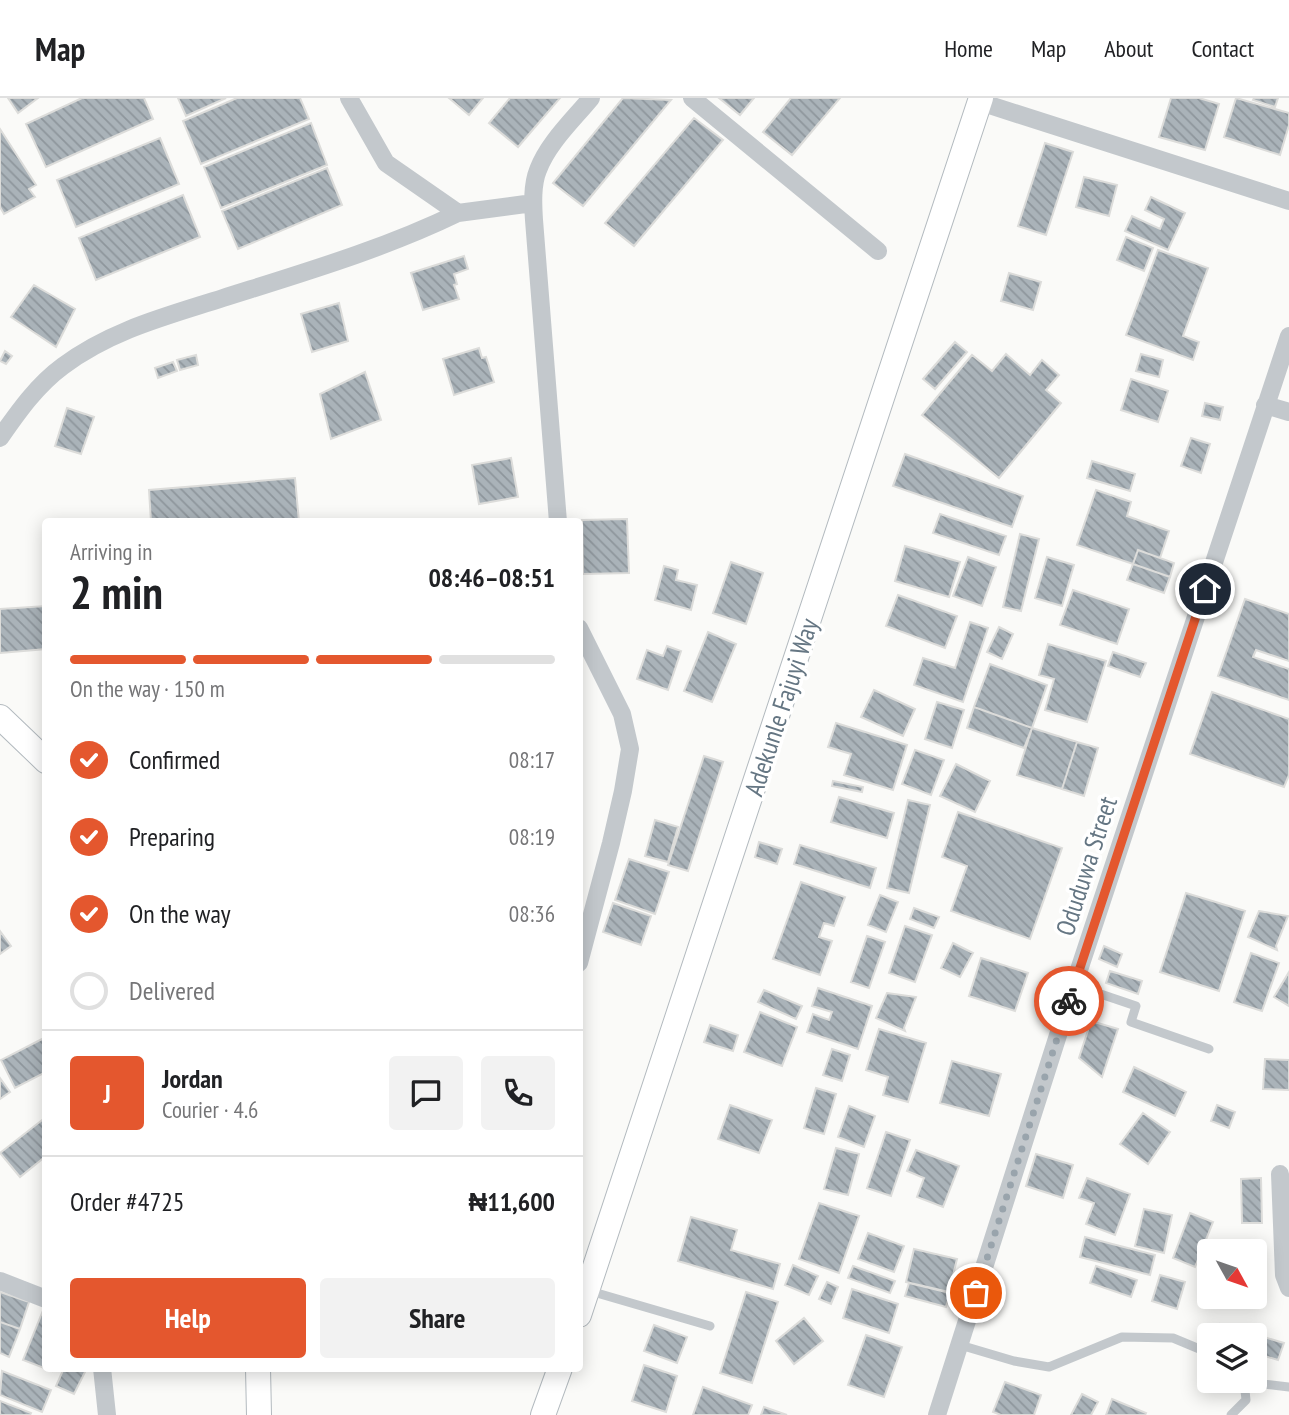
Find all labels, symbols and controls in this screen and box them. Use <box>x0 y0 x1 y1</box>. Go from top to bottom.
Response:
text: Map <box>35 27 85 70</box>
text: Home <box>944 33 993 64</box>
text: Map <box>1031 33 1066 64</box>
text: About <box>1104 33 1153 64</box>
text: Contact <box>1191 33 1254 64</box>
text: Arriving in <box>70 537 152 566</box>
pin <box>1175 559 1235 619</box>
text: 08:46–08:51 <box>428 561 555 594</box>
text: 2 min <box>70 562 163 622</box>
icon: home <box>1186 570 1224 608</box>
street label: Adekunle Fajuyi Way <box>737 614 825 800</box>
text: On the way · 150 m <box>70 674 225 703</box>
icon: check <box>70 741 108 779</box>
text: Confirmed <box>129 743 220 776</box>
text: 08:17 <box>509 745 555 774</box>
street label: Oduduwa Street <box>1048 792 1124 940</box>
icon: check <box>70 818 108 856</box>
text: Preparing <box>129 820 215 853</box>
text: 08:19 <box>509 822 555 851</box>
icon: check <box>70 895 108 933</box>
text: On the way <box>129 897 231 930</box>
text: 08:36 <box>509 899 555 928</box>
courier <box>1034 966 1104 1036</box>
text: Delivered <box>129 974 215 1007</box>
icon: bike <box>1050 982 1088 1020</box>
button: chat <box>389 1056 463 1130</box>
button: phone <box>481 1056 555 1130</box>
text: Jordan <box>162 1062 223 1095</box>
text: J <box>103 1077 111 1110</box>
text: Courier · 4.6 <box>162 1095 258 1124</box>
text: Order #4725 <box>70 1185 185 1218</box>
text: ₦11,600 <box>468 1185 555 1218</box>
north arrow <box>1197 1239 1267 1309</box>
map controls <box>1197 1239 1267 1393</box>
pin <box>946 1263 1006 1323</box>
icon: bag <box>957 1274 995 1312</box>
button: Help <box>70 1278 306 1358</box>
button: Share <box>320 1278 555 1358</box>
button: layers <box>1197 1323 1267 1393</box>

